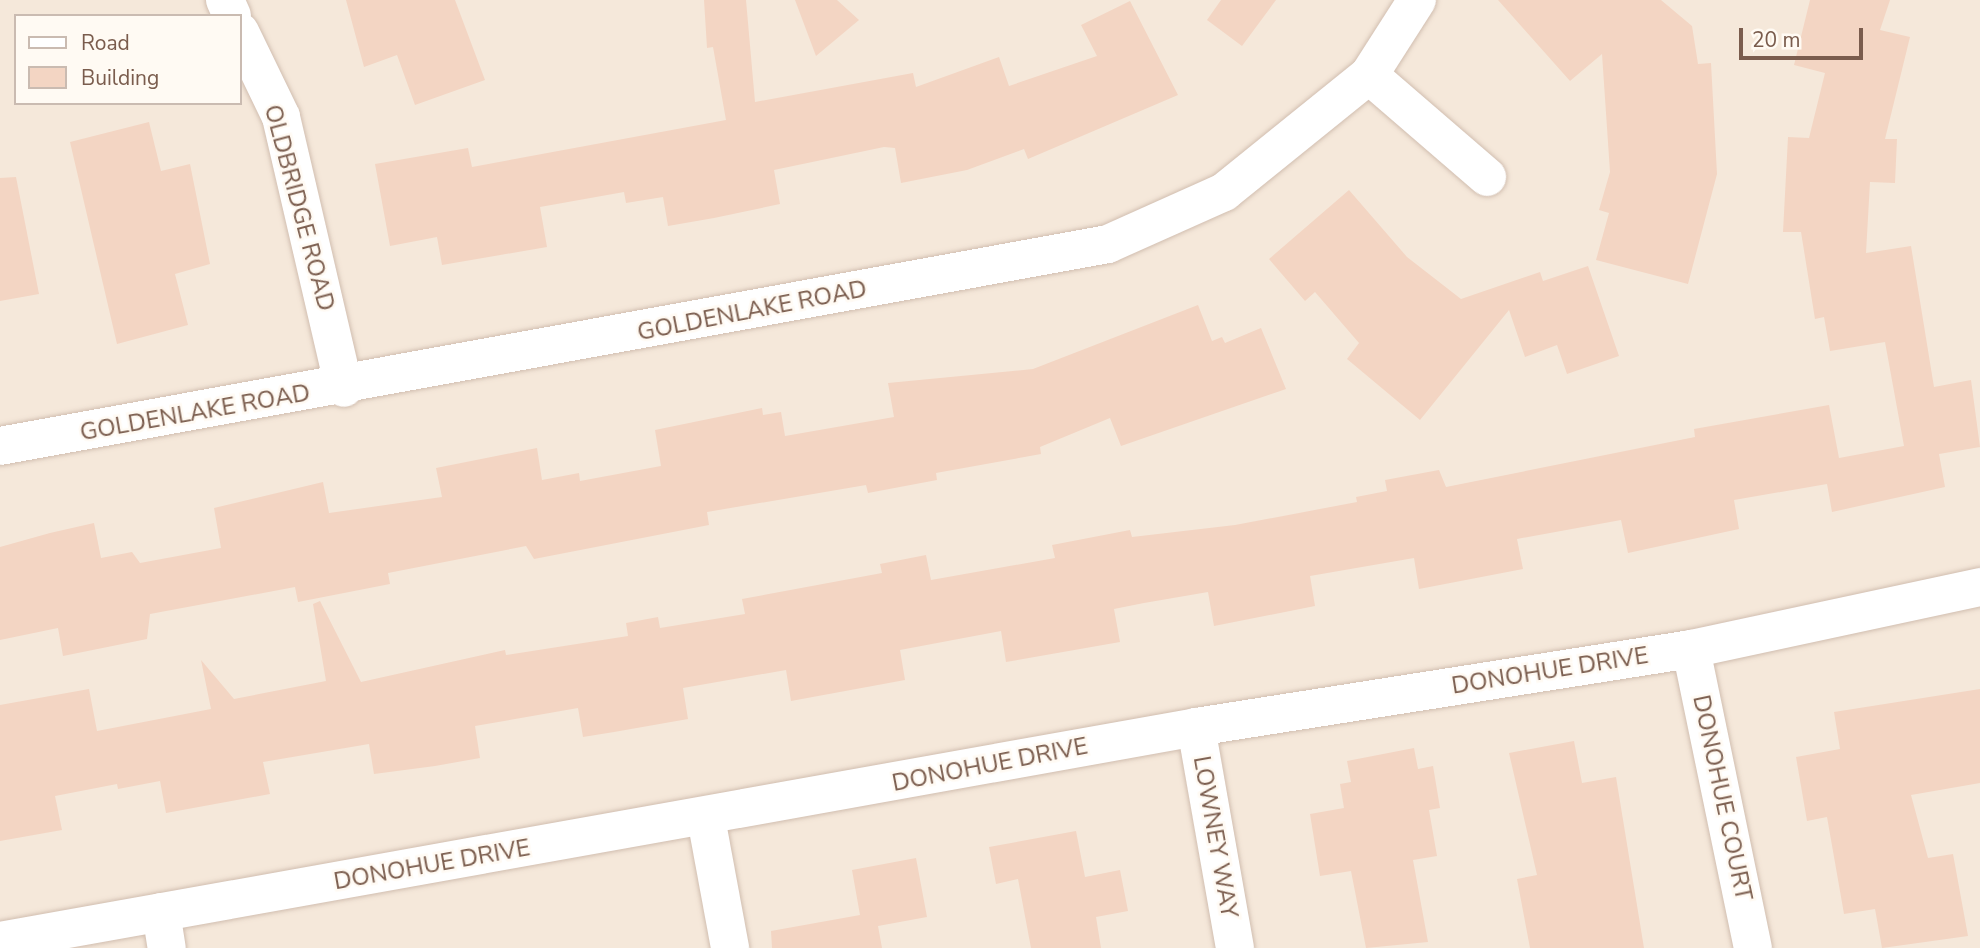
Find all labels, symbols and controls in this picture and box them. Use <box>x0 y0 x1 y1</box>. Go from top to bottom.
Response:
legend <box>14 14 242 105</box>
scale bar <box>1742 14 1866 58</box>
text: 20 m <box>1752 26 1801 54</box>
text: Road <box>81 29 130 57</box>
text: Building <box>81 64 159 92</box>
street label: OLDBRIDGE ROAD <box>258 102 340 314</box>
street label: GOLDENLAKE ROAD <box>635 275 869 347</box>
street label: GOLDENLAKE ROAD <box>78 379 312 447</box>
street label: DONOHUE DRIVE <box>1450 641 1650 701</box>
street label: DONOHUE COURT <box>1686 692 1758 904</box>
street label: DONOHUE DRIVE <box>890 732 1090 798</box>
street label: LOWNEY WAY <box>1187 754 1243 920</box>
street label: DONOHUE DRIVE <box>332 834 532 896</box>

